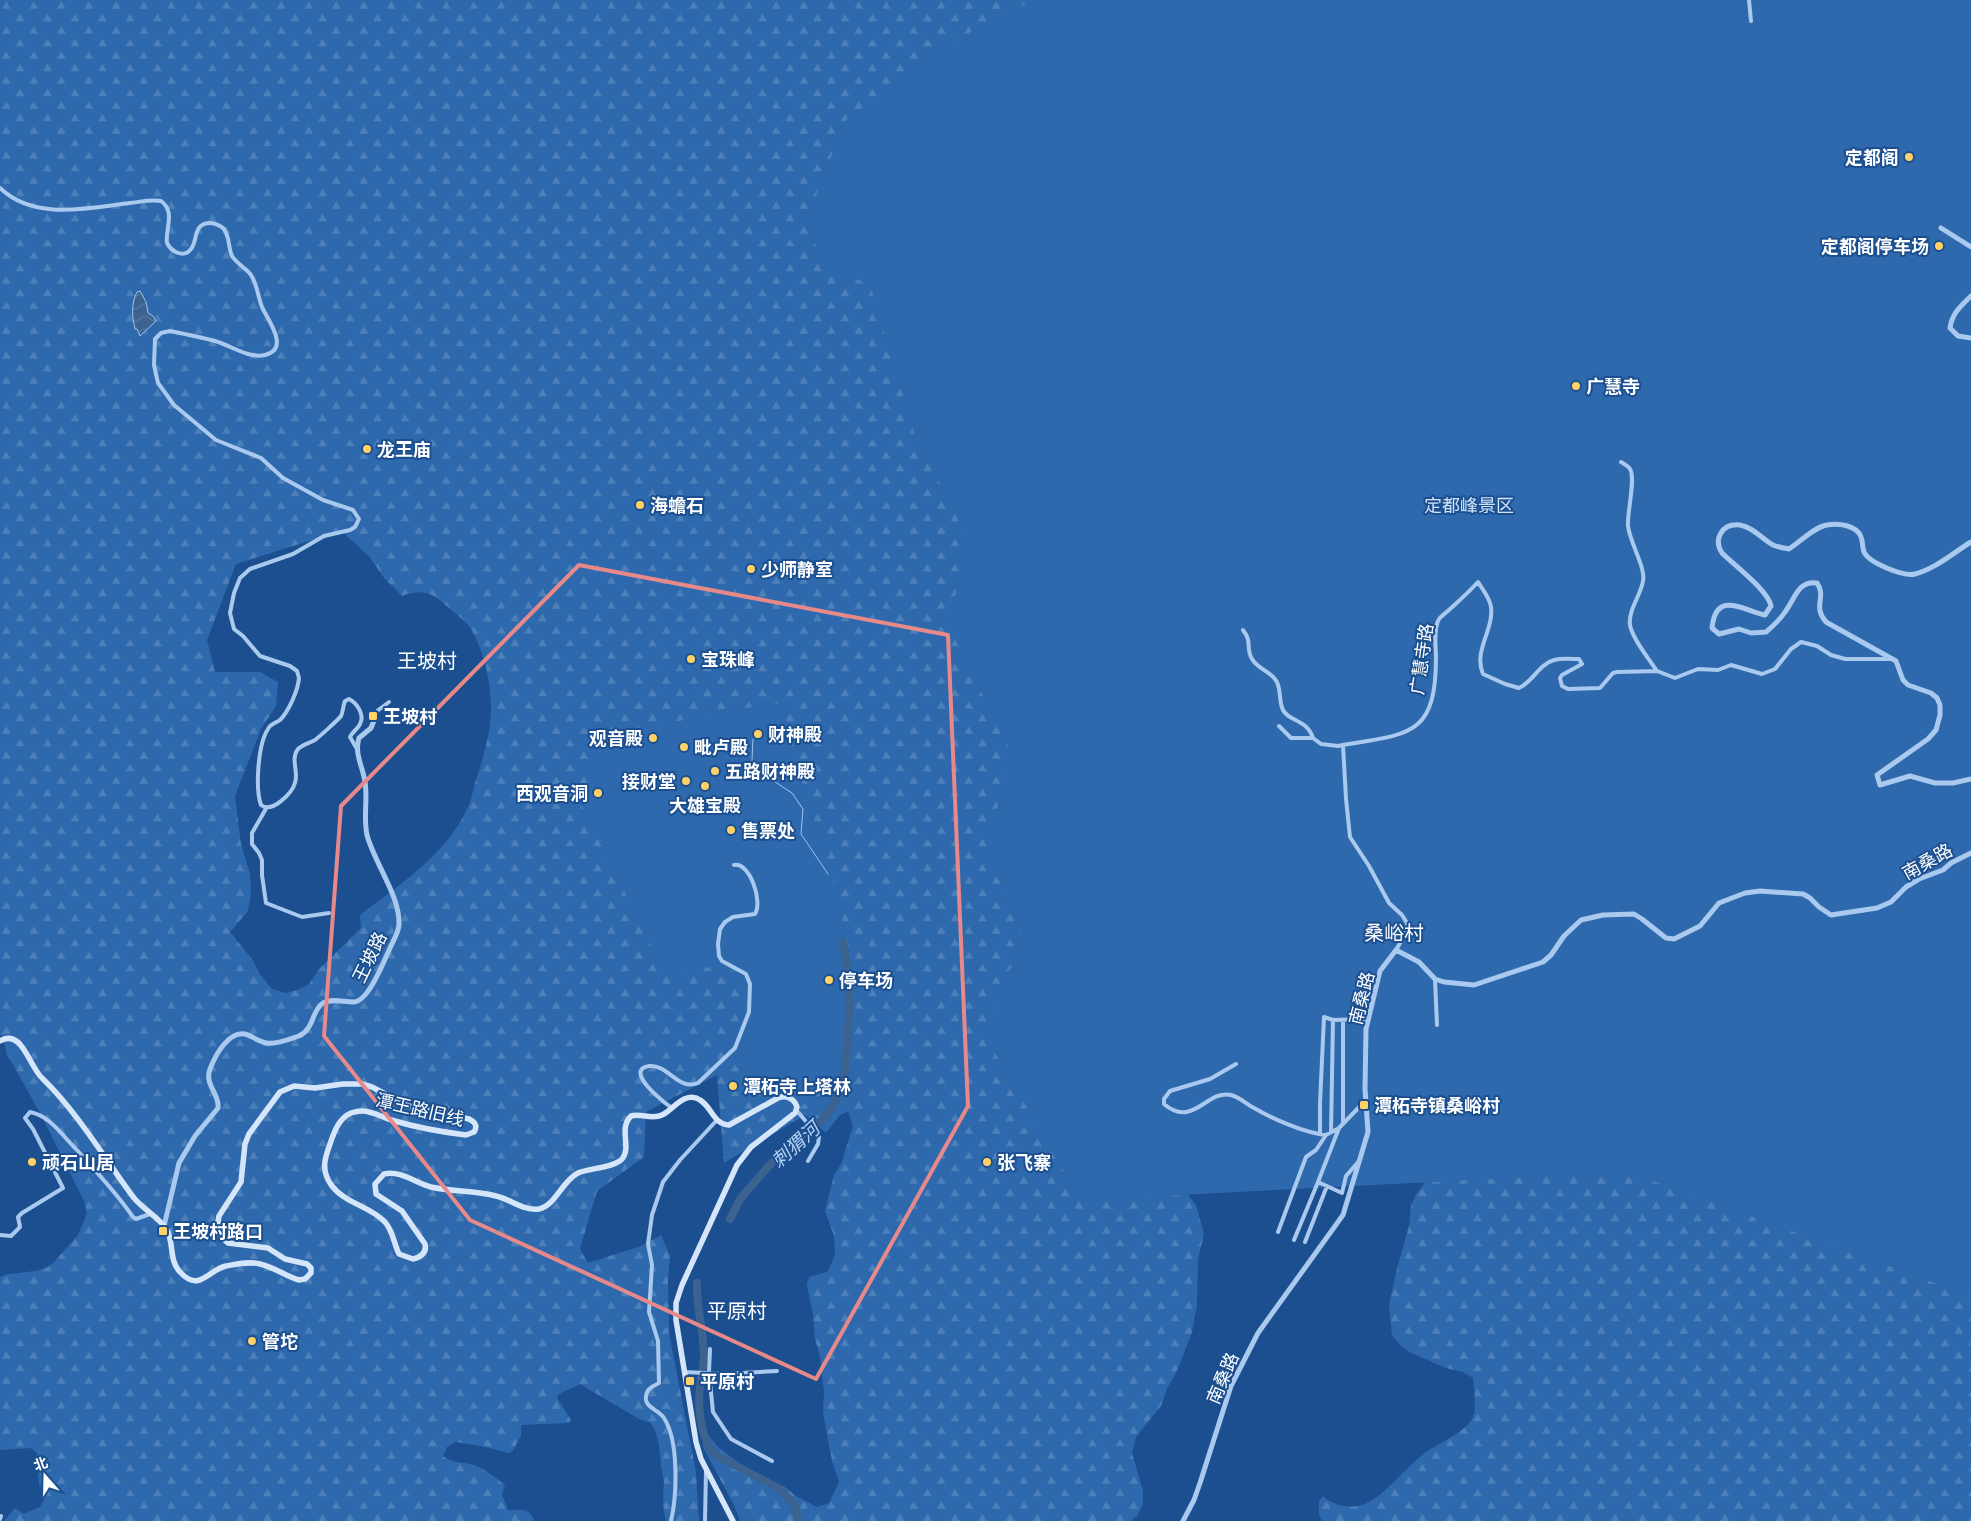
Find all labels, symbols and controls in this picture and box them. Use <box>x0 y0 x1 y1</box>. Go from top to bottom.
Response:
place label: 定都阁 <box>1845 146 1899 168</box>
marker: 定都阁 <box>1903 151 1915 163</box>
place label: 定都阁停车场 <box>1821 235 1929 257</box>
marker: 定都阁停车场 <box>1933 240 1945 252</box>
place label: 广慧寺 <box>1586 375 1640 397</box>
marker: 广慧寺 <box>1570 380 1582 392</box>
place label: 龙王庙 <box>377 438 431 460</box>
marker: 龙王庙 <box>361 443 373 455</box>
place label: 海蟾石 <box>650 494 704 516</box>
park label: 定都峰景区 <box>1424 494 1514 516</box>
marker: 海蟾石 <box>634 499 646 511</box>
place label: 少师静室 <box>761 558 833 580</box>
marker: 少师静室 <box>745 563 757 575</box>
street label: 广慧寺路 <box>1405 622 1437 696</box>
district label: 王坡村 <box>397 648 457 672</box>
place label: 宝珠峰 <box>701 648 755 670</box>
marker: 宝珠峰 <box>685 653 697 665</box>
place label: 王坡村 <box>383 705 437 727</box>
marker: 王坡村 <box>367 710 379 722</box>
place label: 财神殿 <box>768 723 822 745</box>
place label: 观音殿 <box>589 727 643 749</box>
marker: 财神殿 <box>752 728 764 740</box>
marker: 观音殿 <box>647 732 659 744</box>
place label: 毗卢殿 <box>694 736 748 758</box>
marker: 毗卢殿 <box>678 741 690 753</box>
place label: 五路财神殿 <box>725 760 815 782</box>
marker: 五路财神殿 <box>709 765 721 777</box>
place label: 接财堂 <box>622 770 676 792</box>
marker: 接财堂 <box>680 775 692 787</box>
marker: 大雄宝殿 <box>699 780 711 792</box>
place label: 西观音洞 <box>516 782 588 804</box>
marker: 西观音洞 <box>592 787 604 799</box>
place label: 大雄宝殿 <box>669 794 741 816</box>
place label: 售票处 <box>741 819 795 841</box>
marker: 售票处 <box>725 824 737 836</box>
street label: 南桑路 <box>1898 838 1956 884</box>
district label: 桑峪村 <box>1364 920 1424 944</box>
street label: 王坡路 <box>347 928 391 986</box>
place label: 停车场 <box>839 969 893 991</box>
street label: 南桑路 <box>1344 969 1378 1027</box>
marker: 停车场 <box>823 974 835 986</box>
place label: 潭柘寺上塔林 <box>743 1075 851 1097</box>
marker: 潭柘寺上塔林 <box>727 1080 739 1092</box>
street label: 潭王路旧线 <box>374 1088 466 1130</box>
place label: 潭柘寺镇桑峪村 <box>1374 1094 1500 1116</box>
marker: 潭柘寺镇桑峪村 <box>1358 1099 1370 1111</box>
water label: 刺猬河 <box>766 1114 827 1172</box>
place label: 顽石山居 <box>42 1151 114 1173</box>
place label: 张飞寨 <box>997 1151 1051 1173</box>
marker: 顽石山居 <box>26 1156 38 1168</box>
marker: 张飞寨 <box>981 1156 993 1168</box>
place label: 王坡村路口 <box>173 1220 263 1242</box>
marker: 王坡村路口 <box>157 1225 169 1237</box>
district label: 平原村 <box>707 1298 767 1322</box>
place label: 管坨 <box>262 1330 298 1352</box>
marker: 管坨 <box>246 1335 258 1347</box>
street label: 南桑路 <box>1201 1349 1243 1407</box>
place label: 平原村 <box>700 1370 754 1392</box>
marker: 平原村 <box>684 1375 696 1387</box>
north arrow <box>20 1451 70 1501</box>
text: 北 <box>31 1453 50 1474</box>

